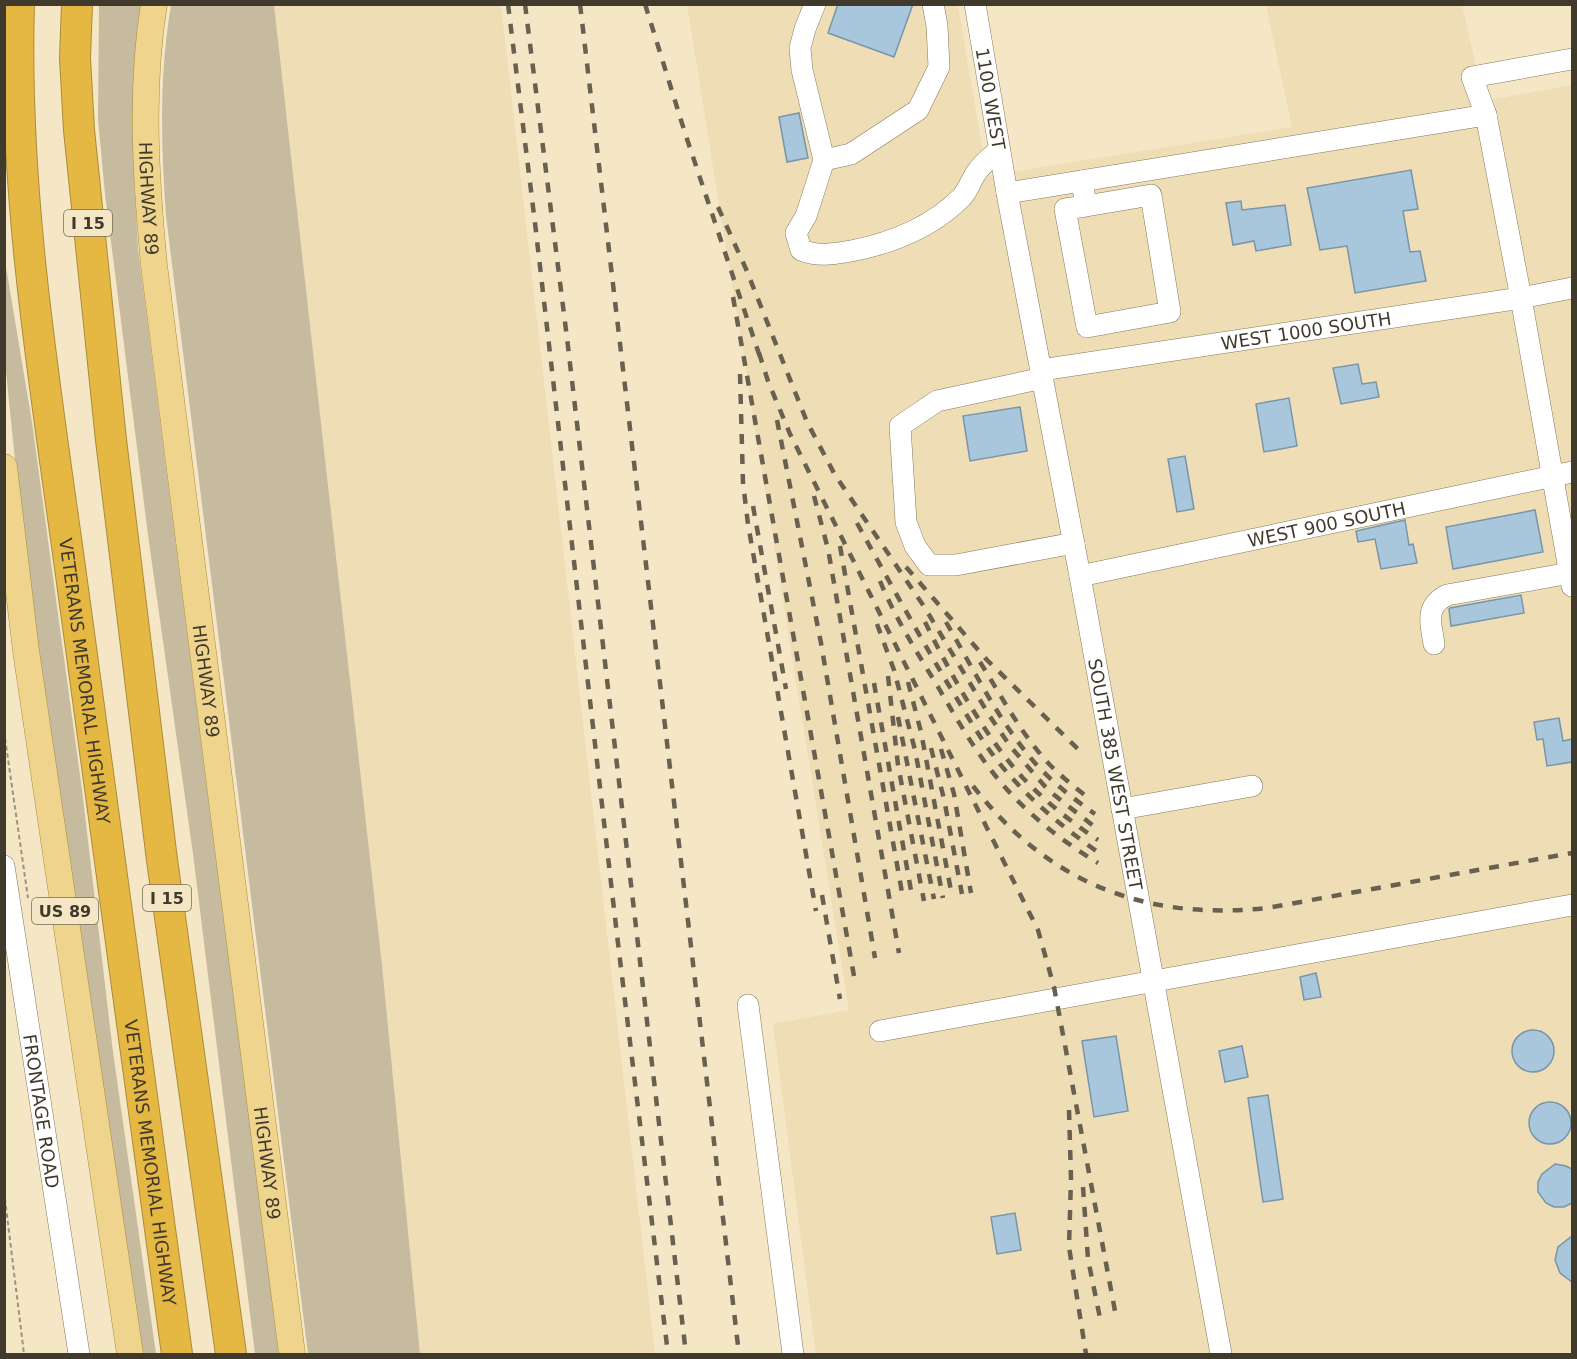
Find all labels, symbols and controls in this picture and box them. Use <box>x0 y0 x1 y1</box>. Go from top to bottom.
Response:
street label: 1100 WEST <box>972 46 1010 152</box>
street label: HIGHWAY 89 <box>135 141 164 256</box>
road number: I 15 <box>64 210 112 236</box>
street label: WEST 1000 SOUTH <box>1219 307 1393 353</box>
street label: WEST 900 SOUTH <box>1246 497 1407 551</box>
street label: VETERANS MEMORIAL HIGHWAY <box>56 537 115 826</box>
street label: HIGHWAY 89 <box>189 623 224 739</box>
street label: SOUTH 385 WEST STREET <box>1085 657 1147 893</box>
road number: I 15 <box>143 885 191 911</box>
road number: US 89 <box>32 898 98 924</box>
street label: VETERANS MEMORIAL HIGHWAY <box>121 1018 181 1308</box>
street label: FRONTAGE ROAD <box>19 1033 64 1190</box>
street label: HIGHWAY 89 <box>250 1105 285 1221</box>

